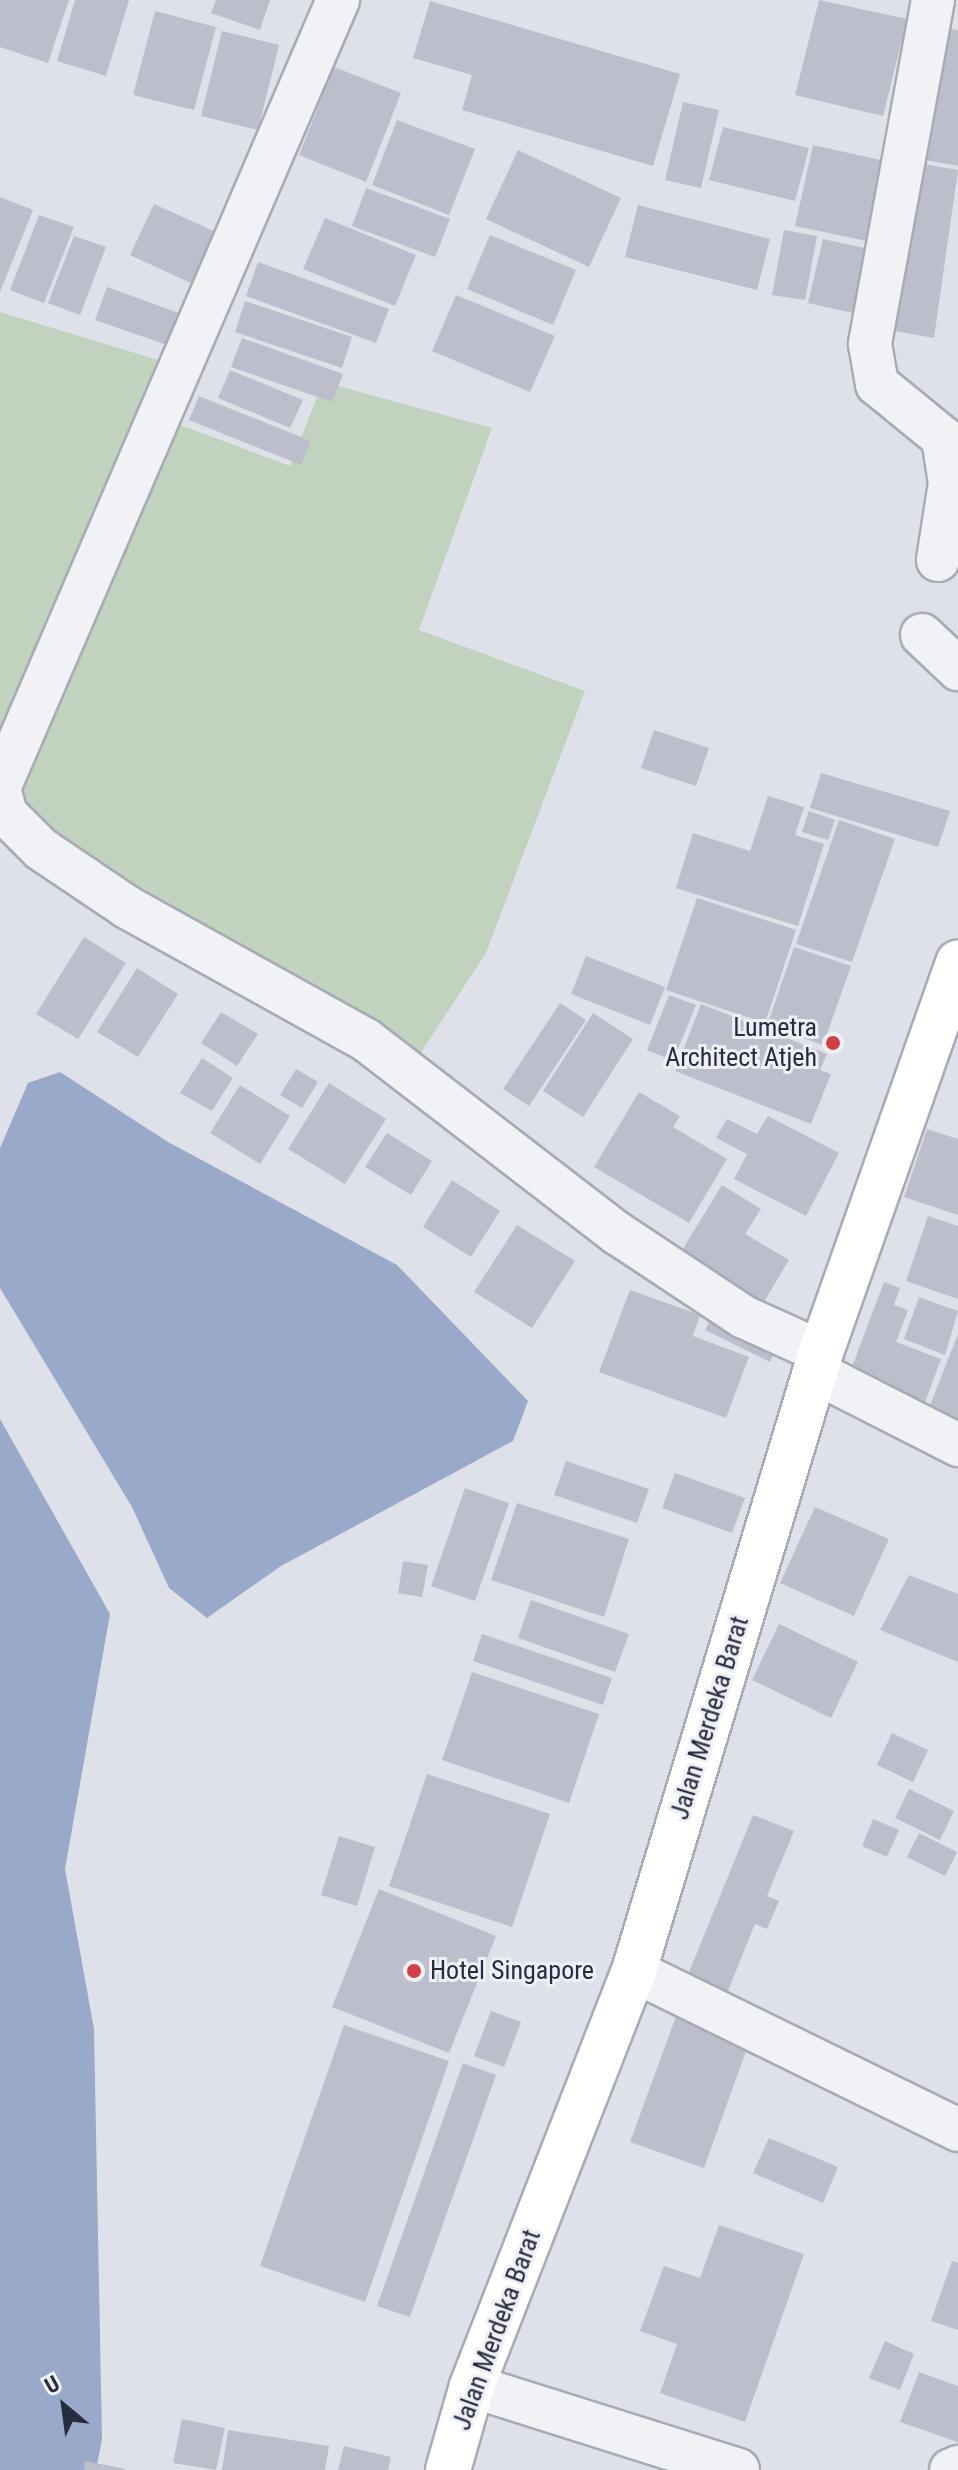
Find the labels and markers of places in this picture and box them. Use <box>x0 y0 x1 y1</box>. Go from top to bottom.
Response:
place label: Lumetra Architect Atjeh <box>665 1012 817 1074</box>
marker: Lumetra Architect Atjeh <box>824 1034 842 1052</box>
place label: Hotel Singapore <box>430 1955 594 1987</box>
marker: Hotel Singapore <box>405 1962 423 1980</box>

